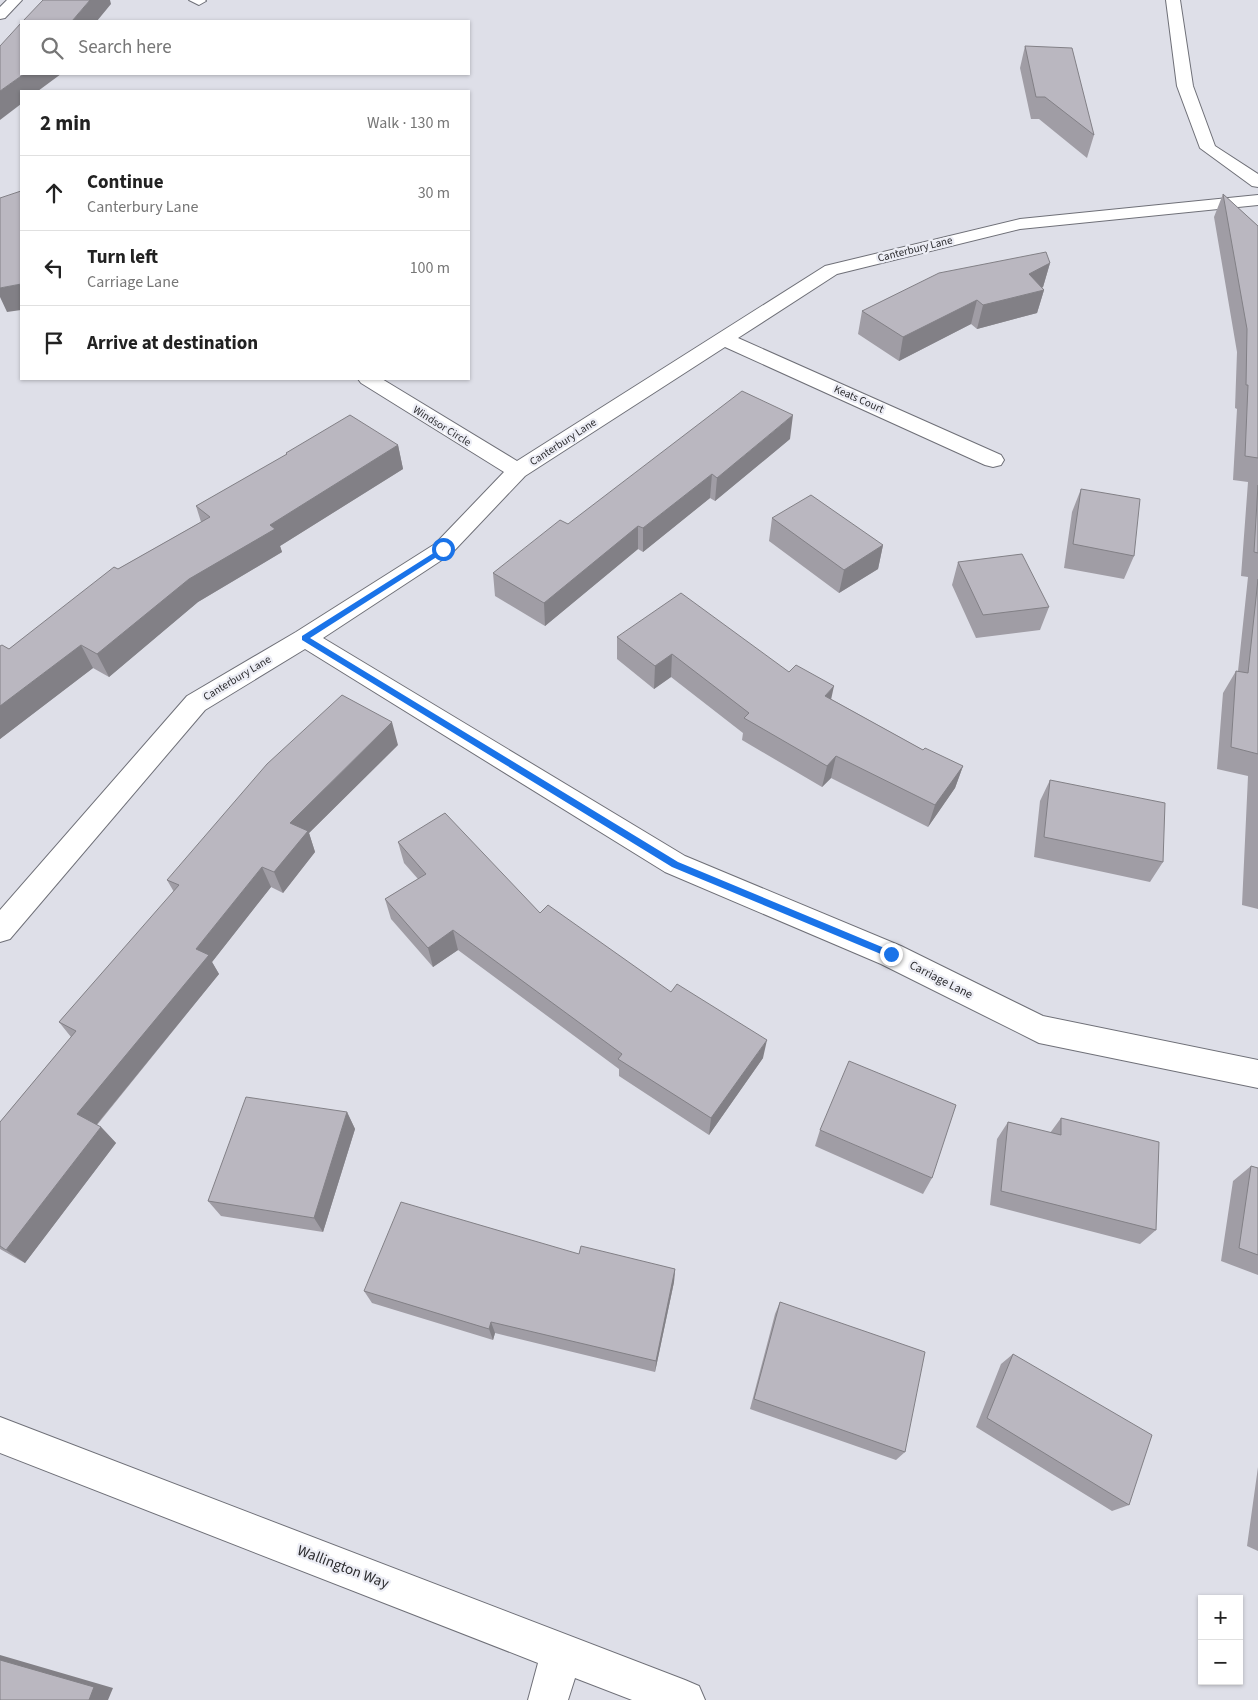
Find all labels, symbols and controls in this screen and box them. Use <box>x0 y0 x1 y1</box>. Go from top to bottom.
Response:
search box <box>20 20 470 75</box>
icon: search <box>38 34 66 62</box>
text: Search here <box>78 34 172 61</box>
text: 2 min <box>40 108 91 138</box>
text: Walk · 130 m <box>367 112 450 134</box>
text: Continue <box>87 169 164 196</box>
icon: ahead <box>40 179 68 207</box>
text: 30 m <box>418 182 450 204</box>
text: Canterbury Lane <box>87 196 198 218</box>
street label: Canterbury Lane <box>876 232 954 266</box>
text: Turn left <box>87 244 158 271</box>
icon: left <box>40 254 68 282</box>
text: 100 m <box>410 257 450 279</box>
text: Carriage Lane <box>87 271 179 293</box>
icon: arrive <box>40 329 68 357</box>
text: Arrive at destination <box>87 330 258 357</box>
street label: Keats Court <box>832 381 887 417</box>
street label: Windsor Circle <box>410 402 474 450</box>
street label: Canterbury Lane <box>527 415 600 469</box>
route start <box>432 538 455 561</box>
street label: Canterbury Lane <box>200 652 274 704</box>
route end <box>880 943 903 966</box>
street label: Carriage Lane <box>906 957 976 1003</box>
street label: Wallington Way <box>294 1540 392 1594</box>
map controls <box>1198 1595 1243 1685</box>
button: + <box>1198 1595 1243 1640</box>
button: − <box>1198 1640 1243 1685</box>

